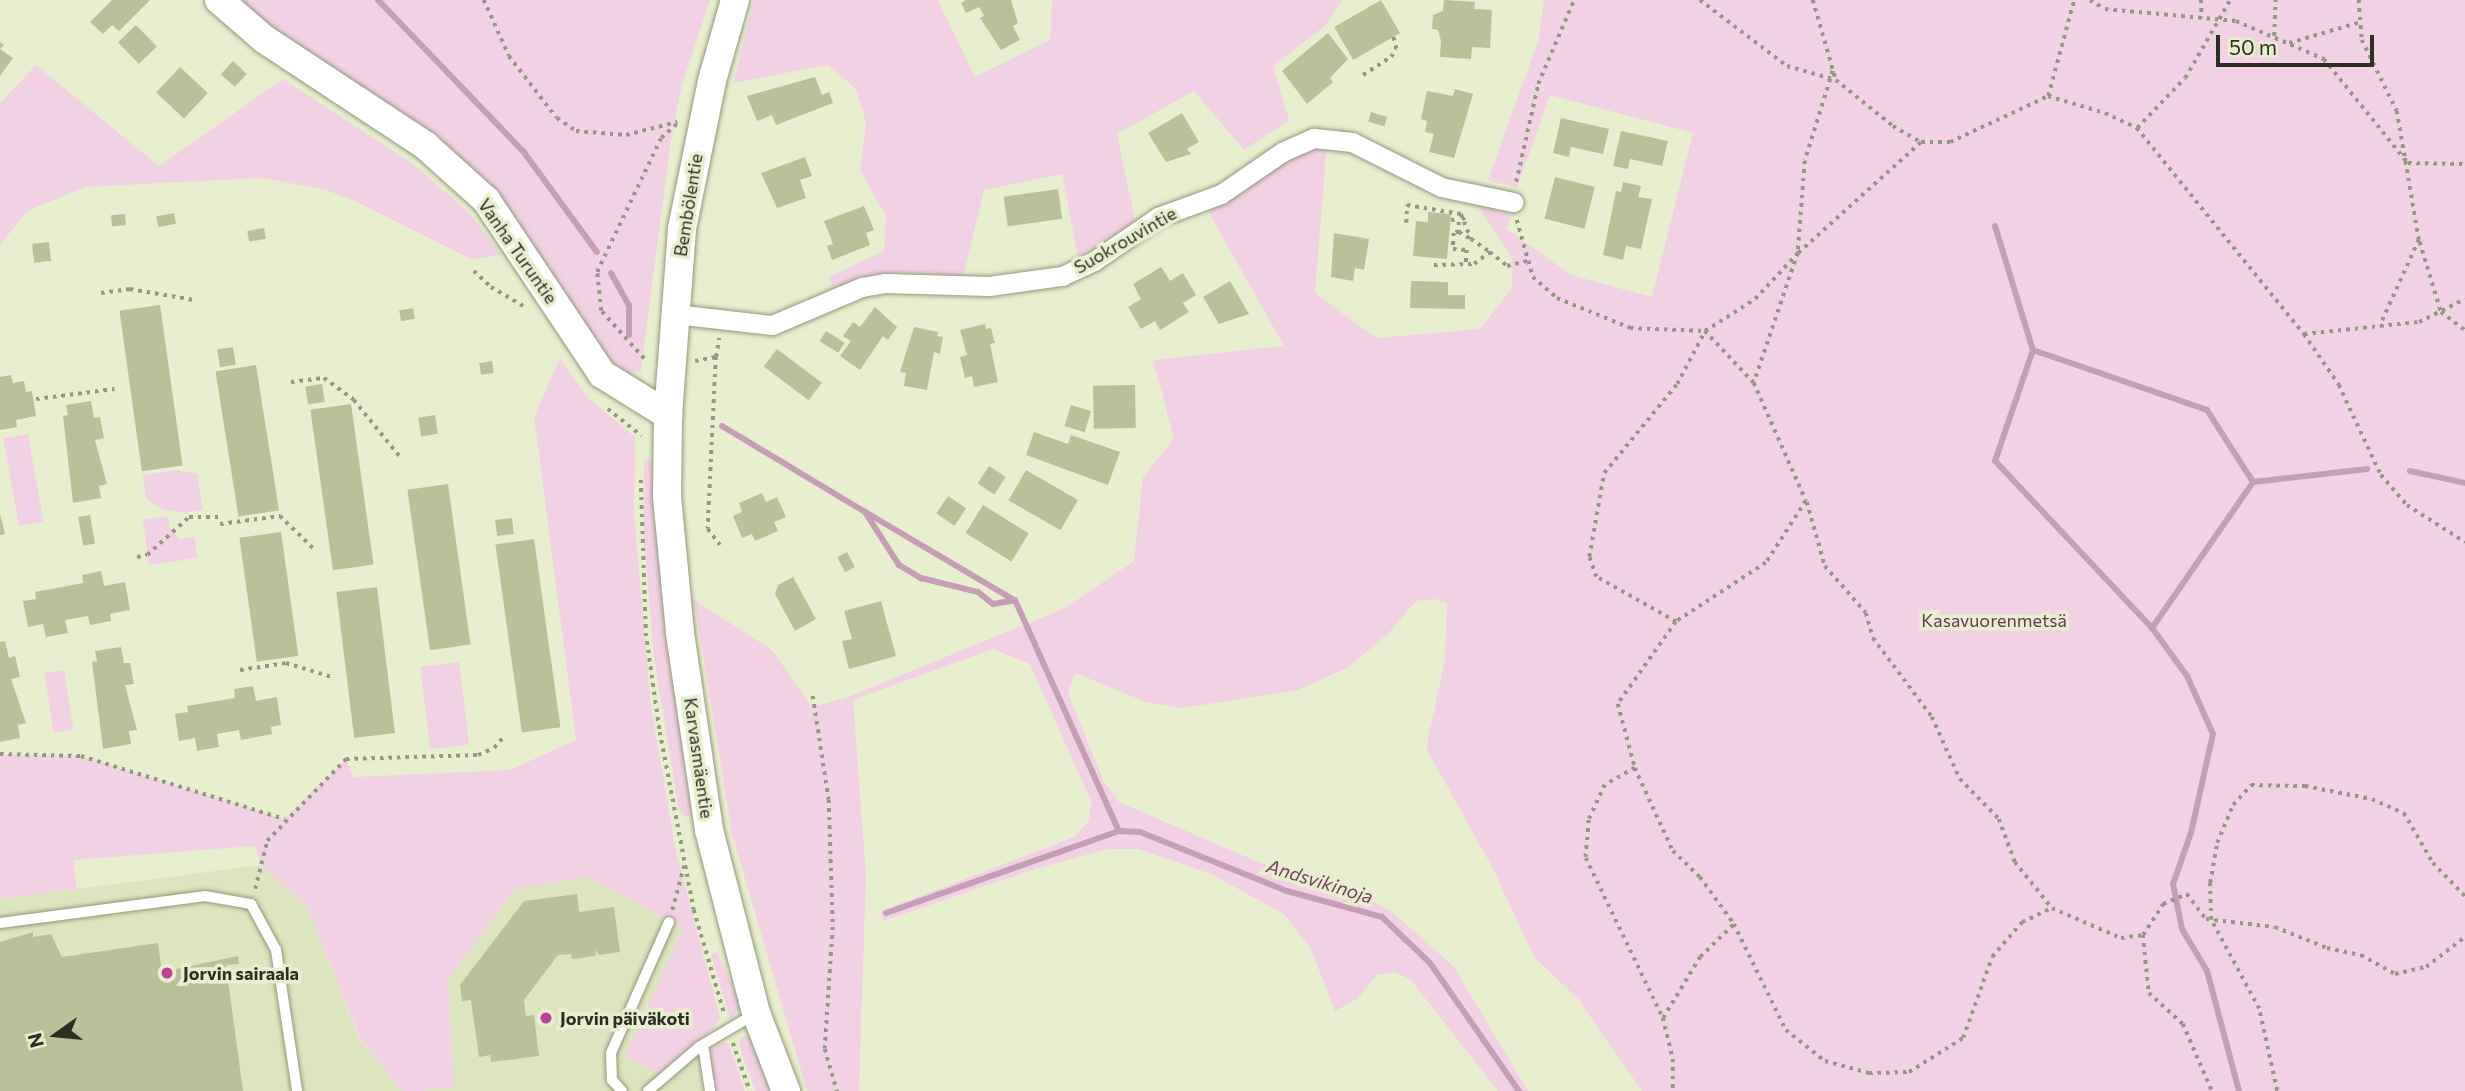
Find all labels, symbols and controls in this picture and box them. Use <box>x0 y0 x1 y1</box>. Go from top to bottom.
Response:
scale bar <box>2220 21 2378 65</box>
text: 50 m <box>2229 34 2277 59</box>
street label: Bembölentie <box>669 152 707 258</box>
street label: Vanha Turuntie <box>474 194 562 308</box>
street label: Suokrouvintie <box>1070 202 1180 278</box>
park label: Kasavuorenmetsä <box>1921 609 2067 631</box>
street label: Karvasmäentie <box>680 696 718 820</box>
water label: Andsvikinoja <box>1264 854 1376 908</box>
place label: Jorvin sairaala <box>183 962 299 984</box>
marker: Jorvin sairaala <box>157 963 177 983</box>
north arrow <box>21 1000 91 1070</box>
place label: Jorvin päiväkoti <box>560 1007 690 1029</box>
marker: Jorvin päiväkoti <box>538 1010 554 1026</box>
text: N <box>22 1031 48 1050</box>

